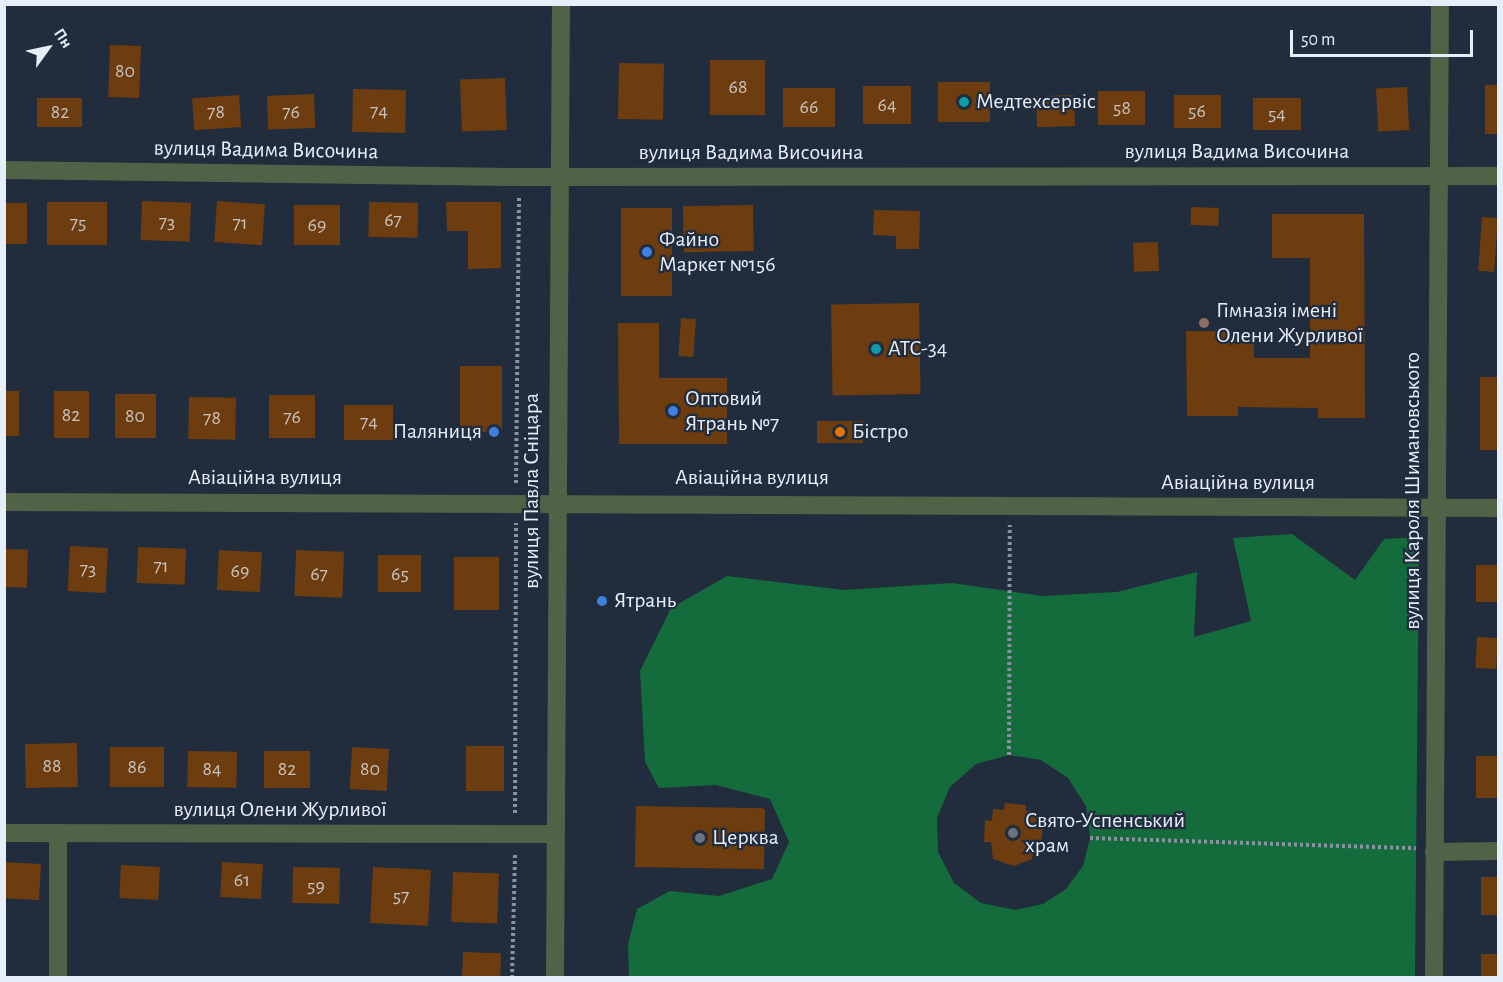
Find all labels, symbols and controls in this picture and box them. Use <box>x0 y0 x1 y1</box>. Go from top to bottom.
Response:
north arrow <box>18 18 78 78</box>
scale bar <box>1293 18 1476 56</box>
text: Пн <box>51 26 75 51</box>
text: 50 m <box>1301 31 1335 49</box>
house number: 80 <box>115 59 135 83</box>
house number: 68 <box>729 75 747 99</box>
place label: Медтехсервіс <box>976 89 1096 115</box>
house number: 64 <box>877 93 897 117</box>
house number: 66 <box>800 95 818 119</box>
marker: Медтехсервіс <box>957 95 971 109</box>
house number: 58 <box>1113 96 1131 120</box>
house number: 74 <box>370 99 388 123</box>
house number: 56 <box>1188 99 1206 123</box>
house number: 82 <box>51 100 69 124</box>
house number: 78 <box>207 100 225 124</box>
house number: 76 <box>282 100 300 124</box>
house number: 54 <box>1268 102 1286 126</box>
street label: вулиця Вадима Височина <box>153 135 379 165</box>
street label: вулиця Вадима Височина <box>1125 139 1349 165</box>
street label: вулиця Вадима Височина <box>639 140 863 166</box>
house number: 67 <box>384 208 402 232</box>
house number: 73 <box>159 210 175 234</box>
house number: 75 <box>70 211 86 235</box>
house number: 71 <box>232 211 248 235</box>
house number: 69 <box>308 213 326 237</box>
place label: Файно Маркет №156 <box>659 226 776 278</box>
marker: Файно Маркет №156 <box>640 245 654 259</box>
place label: Гімназія імені Олени Журливої <box>1216 297 1363 348</box>
marker: Гімназія імені Олени Журливої <box>1197 316 1211 330</box>
place label: АТС-34 <box>888 336 947 362</box>
marker: АТС-34 <box>869 342 883 356</box>
street label: вулиця Кароля Шимановського <box>1400 352 1426 630</box>
place label: Оптовий Ятрань №7 <box>685 385 779 436</box>
street label: вулиця Павла Сніцара <box>519 393 545 589</box>
house number: 82 <box>62 403 80 427</box>
house number: 80 <box>125 404 145 428</box>
marker: Оптовий Ятрань №7 <box>666 404 680 418</box>
house number: 76 <box>283 405 301 429</box>
house number: 78 <box>203 406 221 430</box>
house number: 74 <box>360 410 378 434</box>
place label: Паляниця <box>393 419 482 445</box>
place label: Бістро <box>852 419 908 445</box>
marker: Паляниця <box>487 425 501 439</box>
marker: Бістро <box>833 425 847 439</box>
street label: Авіаційна вулиця <box>188 465 342 491</box>
street label: Авіаційна вулиця <box>675 465 829 491</box>
street label: Авіаційна вулиця <box>1161 470 1315 496</box>
house number: 71 <box>153 554 169 578</box>
house number: 73 <box>80 557 96 581</box>
house number: 69 <box>231 559 249 583</box>
house number: 67 <box>310 562 328 586</box>
house number: 65 <box>391 562 409 586</box>
place label: Ятрань <box>614 588 676 614</box>
marker: Ятрань <box>595 594 609 608</box>
house number: 88 <box>43 754 61 778</box>
house number: 86 <box>128 755 146 779</box>
house number: 84 <box>202 757 222 781</box>
house number: 82 <box>278 757 296 781</box>
house number: 80 <box>360 757 380 781</box>
street label: вулиця Олени Журливої <box>173 797 387 823</box>
place label: Свято-Успенський храм <box>1025 807 1185 858</box>
place label: Церква <box>712 825 779 851</box>
marker: Свято-Успенський храм <box>1006 826 1020 840</box>
marker: Церква <box>693 831 707 845</box>
house number: 61 <box>234 868 250 892</box>
house number: 59 <box>307 874 325 898</box>
house number: 57 <box>393 884 409 908</box>

